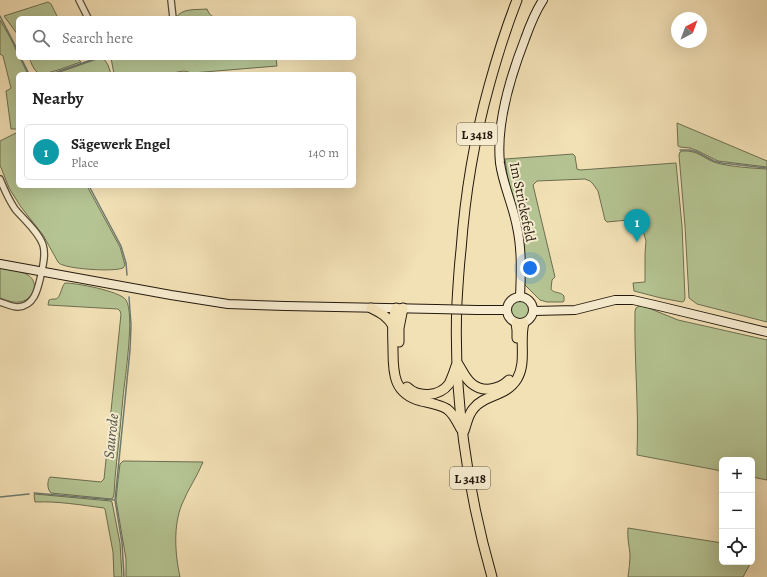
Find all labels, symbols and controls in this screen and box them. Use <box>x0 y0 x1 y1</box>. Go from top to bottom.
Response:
north arrow <box>671 12 707 48</box>
search box <box>16 16 356 60</box>
icon: search <box>30 27 52 49</box>
text: Search here <box>62 28 133 48</box>
text: Nearby <box>32 87 83 110</box>
road number: L 3418 <box>457 123 497 145</box>
text: Sägewerk Engel <box>71 134 170 154</box>
text: 1 <box>44 144 48 161</box>
text: 140 m <box>308 144 339 161</box>
text: Place <box>71 154 99 171</box>
street label: Im Strickefeld <box>505 160 540 244</box>
pin: 1 <box>624 209 650 242</box>
your location <box>520 258 540 278</box>
water label: Saurode <box>99 412 123 459</box>
map controls <box>719 457 755 565</box>
button: + <box>719 457 755 493</box>
road number: L 3418 <box>450 467 490 489</box>
button: − <box>719 493 755 529</box>
button: locate <box>719 529 755 565</box>

